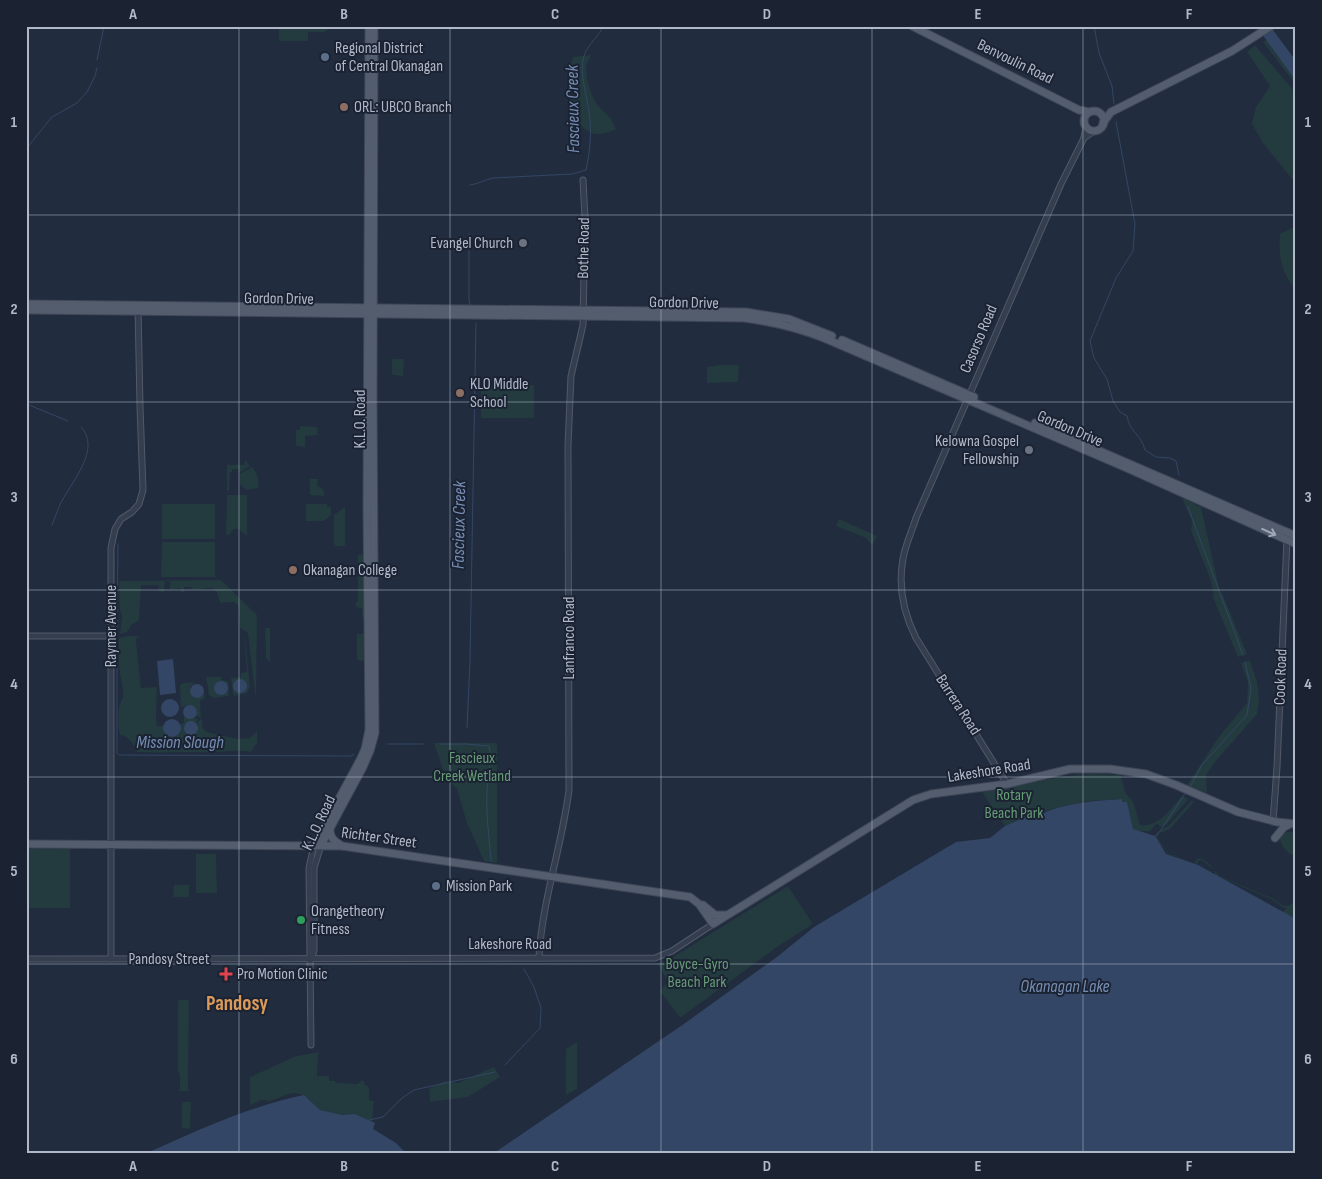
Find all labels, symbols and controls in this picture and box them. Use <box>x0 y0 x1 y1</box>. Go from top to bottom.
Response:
text: A <box>128 5 137 24</box>
text: B <box>340 5 348 24</box>
text: C <box>551 5 559 24</box>
text: D <box>763 5 771 24</box>
text: E <box>975 5 982 24</box>
text: F <box>1186 5 1193 24</box>
street label: Benvoulin Road <box>974 35 1056 89</box>
place label: Regional District of Central Okanagan <box>335 39 443 76</box>
marker: Regional District of Central Okanagan <box>319 51 331 63</box>
water label: Fascieux Creek <box>562 63 584 153</box>
place label: ORL: UBCO Branch <box>354 98 452 117</box>
marker: ORL: UBCO Branch <box>338 101 350 113</box>
text: 1 <box>11 113 18 132</box>
text: 1 <box>1305 113 1312 132</box>
street label: Bothe Road <box>574 217 594 279</box>
place label: Evangel Church <box>430 234 513 253</box>
marker: Evangel Church <box>517 237 529 249</box>
street label: Gordon Drive <box>244 289 314 309</box>
street label: Gordon Drive <box>649 293 719 313</box>
text: 2 <box>10 300 18 319</box>
text: 2 <box>1304 300 1312 319</box>
street label: Casorso Road <box>956 302 1002 376</box>
place label: KLO Middle School <box>470 375 528 412</box>
marker: KLO Middle School <box>454 387 466 399</box>
street label: K.L.O. Road <box>351 390 370 448</box>
street label: Gordon Drive <box>1034 407 1106 451</box>
place label: Kelowna Gospel Fellowship <box>935 432 1019 469</box>
marker: Kelowna Gospel Fellowship <box>1023 444 1035 456</box>
water label: Fascieux Creek <box>448 479 470 569</box>
text: 3 <box>10 488 18 507</box>
text: 3 <box>1304 488 1312 507</box>
one-way arrow <box>1261 528 1276 538</box>
place label: Okanagan College <box>303 561 397 580</box>
marker: Okanagan College <box>287 564 299 576</box>
street label: Raymer Avenue <box>102 585 121 667</box>
street label: Lanfranco Road <box>560 596 579 680</box>
street label: Cook Road <box>1271 649 1291 705</box>
street label: Barrera Road <box>931 671 985 739</box>
text: 4 <box>10 675 18 694</box>
text: 4 <box>1304 675 1312 694</box>
water label: Mission Slough <box>136 732 224 753</box>
park label: Fascieux Creek Wetland <box>433 749 511 786</box>
street label: Lakeshore Road <box>946 755 1032 787</box>
park label: Rotary Beach Park <box>985 786 1043 823</box>
street label: K.L.O. Road <box>298 792 340 854</box>
street label: Richter Street <box>340 823 418 853</box>
text: 5 <box>10 862 18 881</box>
text: 5 <box>1304 862 1312 881</box>
place label: Mission Park <box>446 877 512 896</box>
marker: Mission Park <box>430 880 442 892</box>
place label: Orangetheory Fitness <box>311 902 385 939</box>
marker: Orangetheory Fitness <box>295 914 307 926</box>
street label: Lakeshore Road <box>468 935 552 954</box>
street label: Pandosy Street <box>128 950 210 969</box>
park label: Boyce-Gyro Beach Park <box>665 955 729 992</box>
place label: Pro Motion Clinic <box>237 965 328 984</box>
marker: Pro Motion Clinic <box>219 967 233 981</box>
water label: Okanagan Lake <box>1020 976 1110 997</box>
district label: Pandosy <box>206 991 268 1016</box>
text: 6 <box>10 1050 18 1069</box>
text: 6 <box>1304 1050 1312 1069</box>
text: A <box>128 1157 137 1176</box>
text: B <box>340 1157 348 1176</box>
text: C <box>551 1157 559 1176</box>
text: D <box>763 1157 771 1176</box>
text: E <box>975 1157 982 1176</box>
text: F <box>1186 1157 1193 1176</box>

